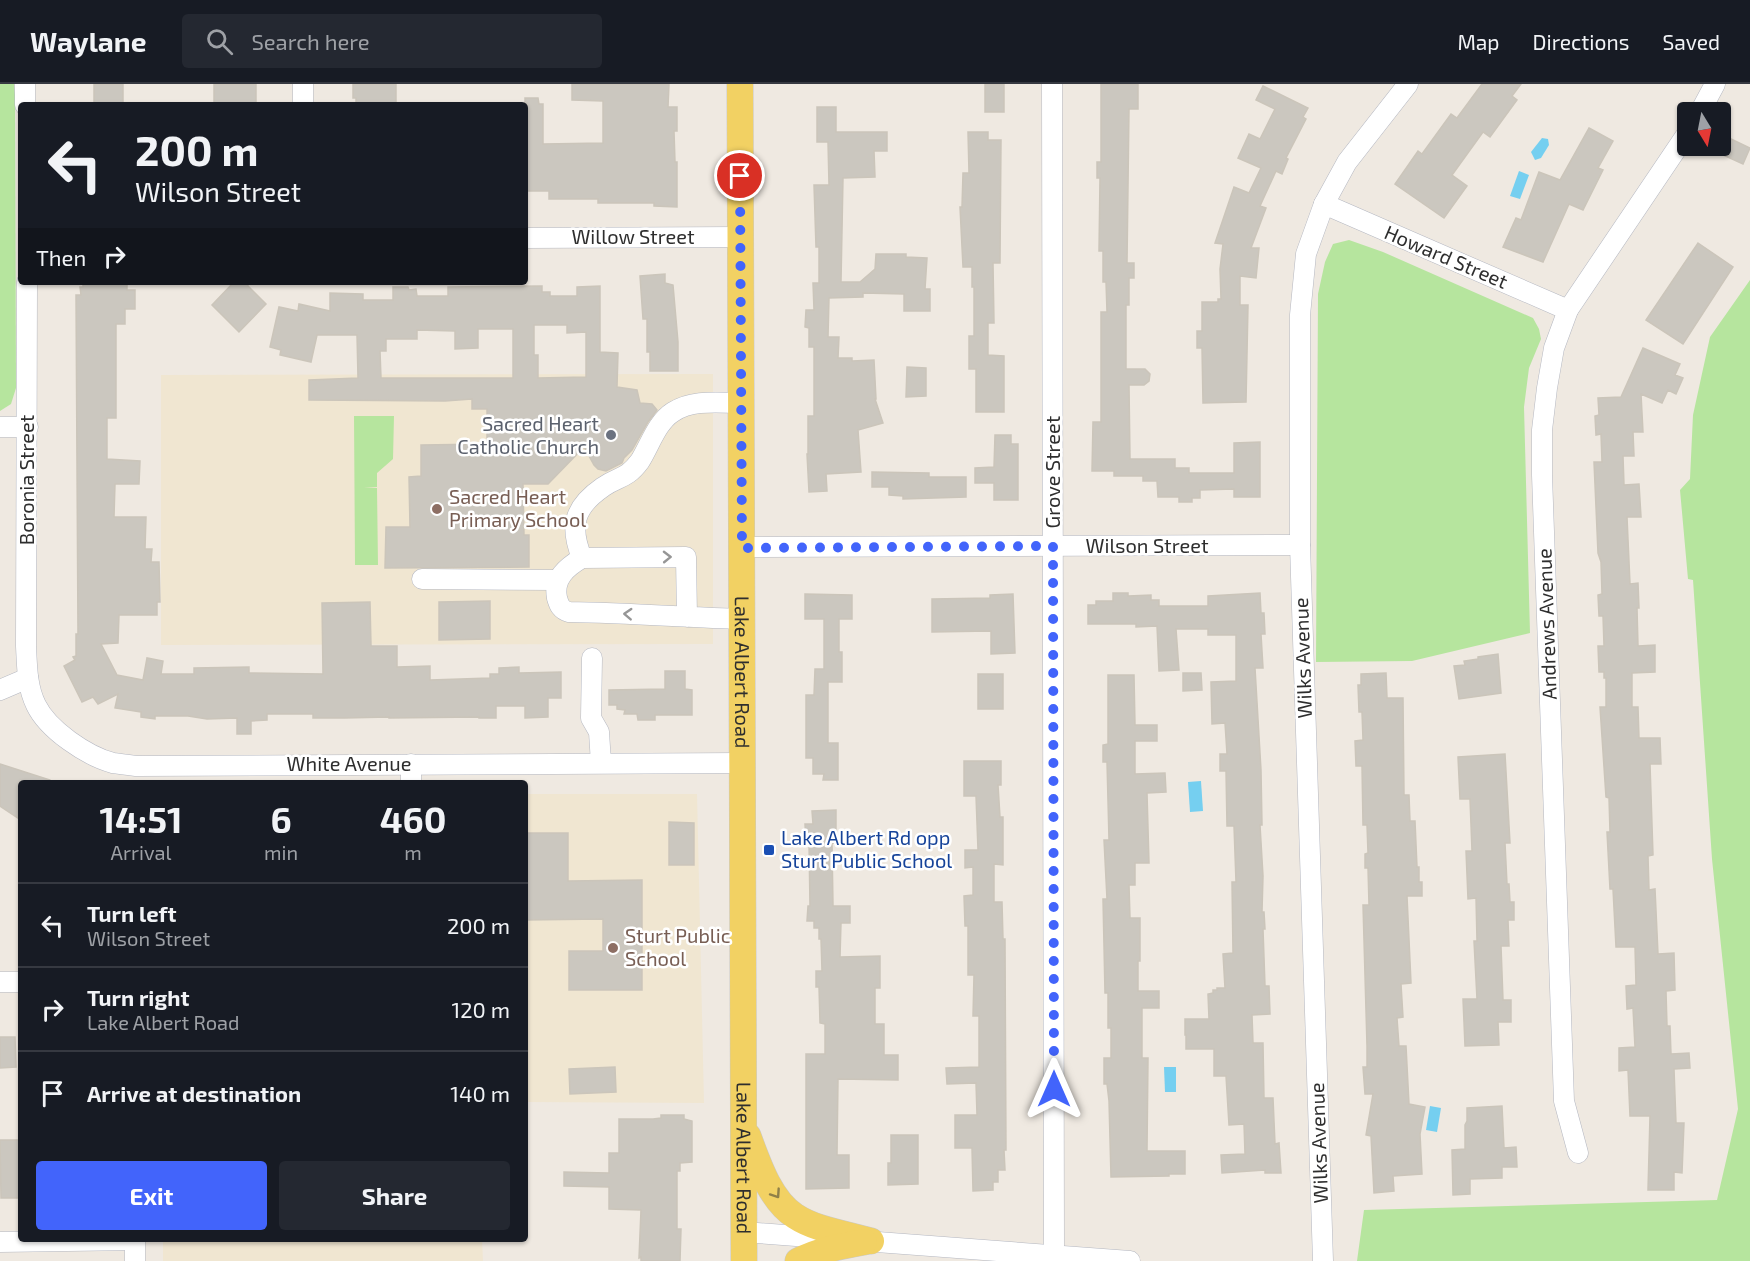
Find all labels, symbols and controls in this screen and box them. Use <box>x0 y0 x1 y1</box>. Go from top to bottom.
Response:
search box <box>182 14 602 68</box>
text: Waylane <box>30 24 146 58</box>
icon: search <box>203 25 236 58</box>
text: Search here <box>251 28 370 54</box>
text: Map <box>1457 29 1500 54</box>
text: Directions <box>1533 29 1629 54</box>
text: Saved <box>1662 29 1720 54</box>
north arrow <box>1677 102 1731 156</box>
map controls <box>1677 102 1731 156</box>
text: 200 m <box>135 124 258 174</box>
icon: left <box>36 126 114 204</box>
pin <box>714 150 765 201</box>
icon: arrive <box>723 159 756 192</box>
text: Wilson Street <box>135 175 301 207</box>
street label: Howard Street <box>1381 219 1512 293</box>
street label: Willow Street <box>571 224 695 248</box>
icon: right <box>98 240 131 273</box>
text: Then <box>36 244 86 270</box>
place label: Sacred Heart Catholic Church <box>457 411 599 458</box>
street label: Boronia Street <box>14 414 38 545</box>
street label: Grove Street <box>1040 415 1064 528</box>
marker: Sacred Heart Catholic Church <box>604 428 618 442</box>
place label: Sacred Heart Primary School <box>449 484 586 531</box>
marker: Sacred Heart Primary School <box>430 502 444 516</box>
street label: Wilson Street <box>1085 533 1209 557</box>
street label: Andrews Avenue <box>1531 548 1561 700</box>
one-way arrow <box>662 551 671 563</box>
street label: Lake Albert Road <box>731 596 755 748</box>
street label: Wilks Avenue <box>1288 597 1316 719</box>
one-way arrow <box>624 607 633 620</box>
street label: White Avenue <box>287 751 411 775</box>
text: 14:51 <box>99 797 183 840</box>
text: 6 <box>271 797 292 840</box>
text: 460 <box>380 797 447 840</box>
place label: Lake Albert Rd opp Sturt Public School <box>781 825 952 872</box>
text: Arrival <box>111 840 171 864</box>
text: min <box>264 840 298 864</box>
text: m <box>404 840 422 864</box>
marker: Lake Albert Rd opp Sturt Public School <box>762 843 776 857</box>
text: Turn left <box>87 900 176 926</box>
icon: left <box>36 909 69 942</box>
text: 200 m <box>447 912 510 938</box>
place label: Sturt Public School <box>625 923 731 970</box>
text: Wilson Street <box>87 926 210 950</box>
marker: Sturt Public School <box>606 941 620 955</box>
text: Turn right <box>87 984 189 1010</box>
icon: right <box>36 993 69 1026</box>
text: 120 m <box>451 996 510 1022</box>
text: Lake Albert Road <box>87 1010 240 1034</box>
position arrow <box>1022 1057 1086 1121</box>
icon: arrive <box>36 1077 69 1110</box>
text: Arrive at destination <box>87 1080 301 1106</box>
text: 140 m <box>450 1080 510 1106</box>
street label: Lake Albert Road <box>732 1082 757 1234</box>
street label: Wilks Avenue <box>1304 1082 1332 1204</box>
button: Exit <box>36 1161 267 1230</box>
button: Share <box>279 1161 510 1230</box>
one-way arrow <box>769 1187 780 1198</box>

